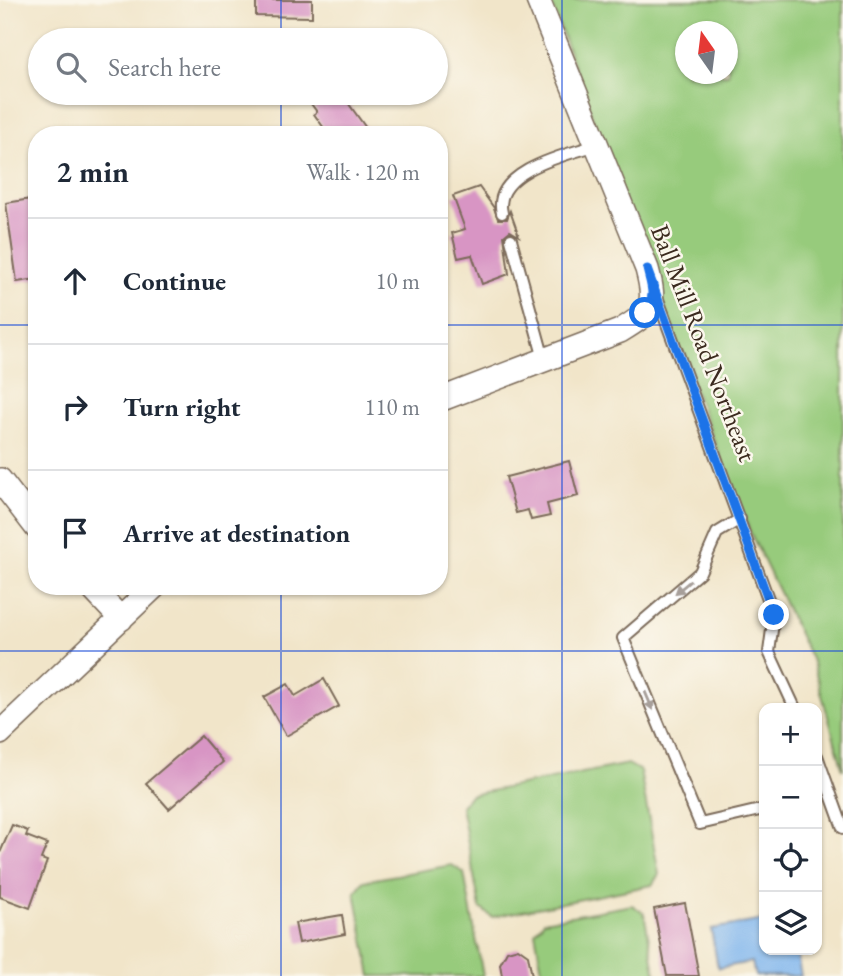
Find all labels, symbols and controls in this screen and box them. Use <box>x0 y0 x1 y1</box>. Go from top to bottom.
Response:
north arrow <box>675 21 738 84</box>
search box <box>28 28 448 105</box>
icon: search <box>52 48 90 86</box>
text: Search here <box>108 50 221 84</box>
text: 2 min <box>56 152 129 191</box>
text: Walk · 120 m <box>306 157 420 187</box>
street label: Ball Mill Road Northeast <box>643 220 765 466</box>
icon: ahead <box>56 262 94 300</box>
text: Continue <box>123 264 226 298</box>
text: 10 m <box>375 266 420 296</box>
route start <box>629 297 660 328</box>
icon: right <box>56 388 94 426</box>
text: Turn right <box>123 390 241 424</box>
text: 110 m <box>364 392 420 422</box>
icon: arrive <box>56 514 94 552</box>
text: Arrive at destination <box>123 516 350 550</box>
one-way arrow <box>674 579 691 594</box>
route end <box>758 599 789 630</box>
one-way arrow <box>644 691 655 712</box>
map controls <box>759 703 822 955</box>
button: + <box>759 703 822 766</box>
button: − <box>759 766 822 829</box>
button: locate <box>759 829 822 892</box>
button: layers <box>759 892 822 955</box>

